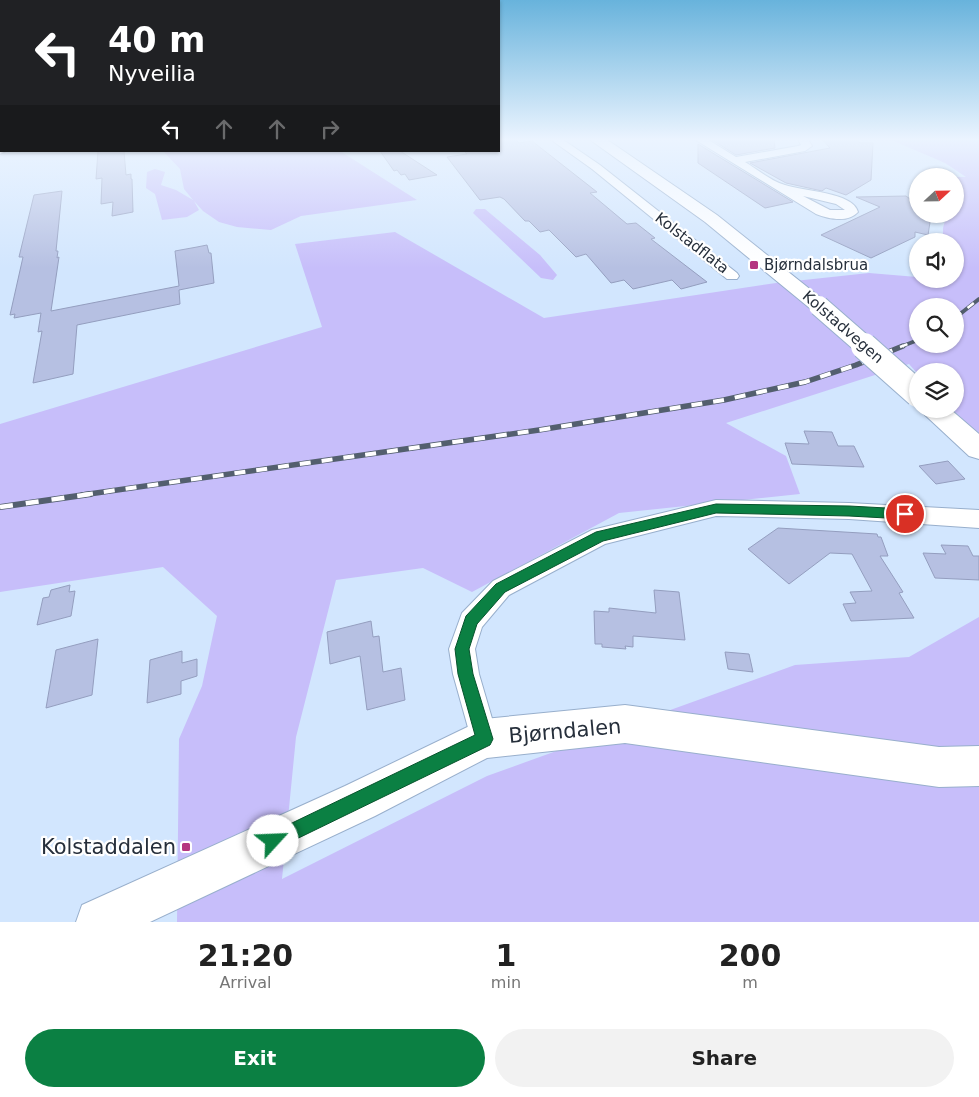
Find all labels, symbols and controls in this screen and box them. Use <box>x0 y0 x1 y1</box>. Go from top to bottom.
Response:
icon: left <box>25 20 90 85</box>
text: 40 m <box>108 20 205 60</box>
text: Nyveilia <box>108 61 196 86</box>
icon: left <box>157 115 185 143</box>
icon: ahead <box>210 115 238 143</box>
icon: ahead <box>263 115 291 143</box>
icon: right <box>316 115 344 143</box>
north arrow <box>909 168 964 222</box>
map controls <box>909 168 964 418</box>
street label: Kolstadflata <box>652 209 732 277</box>
button: sound <box>909 233 964 288</box>
place label: Bjørndalsbrua <box>764 256 868 274</box>
marker: Bjørndalsbrua <box>748 259 760 271</box>
street label: Kolstadvegen <box>799 287 887 367</box>
button: search <box>909 298 964 353</box>
button: layers <box>909 363 964 418</box>
pin <box>884 493 926 535</box>
icon: arrive <box>891 500 919 528</box>
street label: Bjørndalen <box>508 714 622 748</box>
position arrow <box>246 814 298 866</box>
place label: Kolstaddalen <box>41 835 176 859</box>
marker: Kolstaddalen <box>180 841 192 853</box>
text: 21:20 <box>198 938 293 973</box>
text: 1 <box>495 938 516 973</box>
text: 200 <box>719 938 781 973</box>
text: Arrival <box>219 973 271 992</box>
text: min <box>491 973 521 992</box>
text: m <box>742 973 758 992</box>
button: Exit <box>25 1029 485 1087</box>
button: Share <box>495 1029 954 1087</box>

